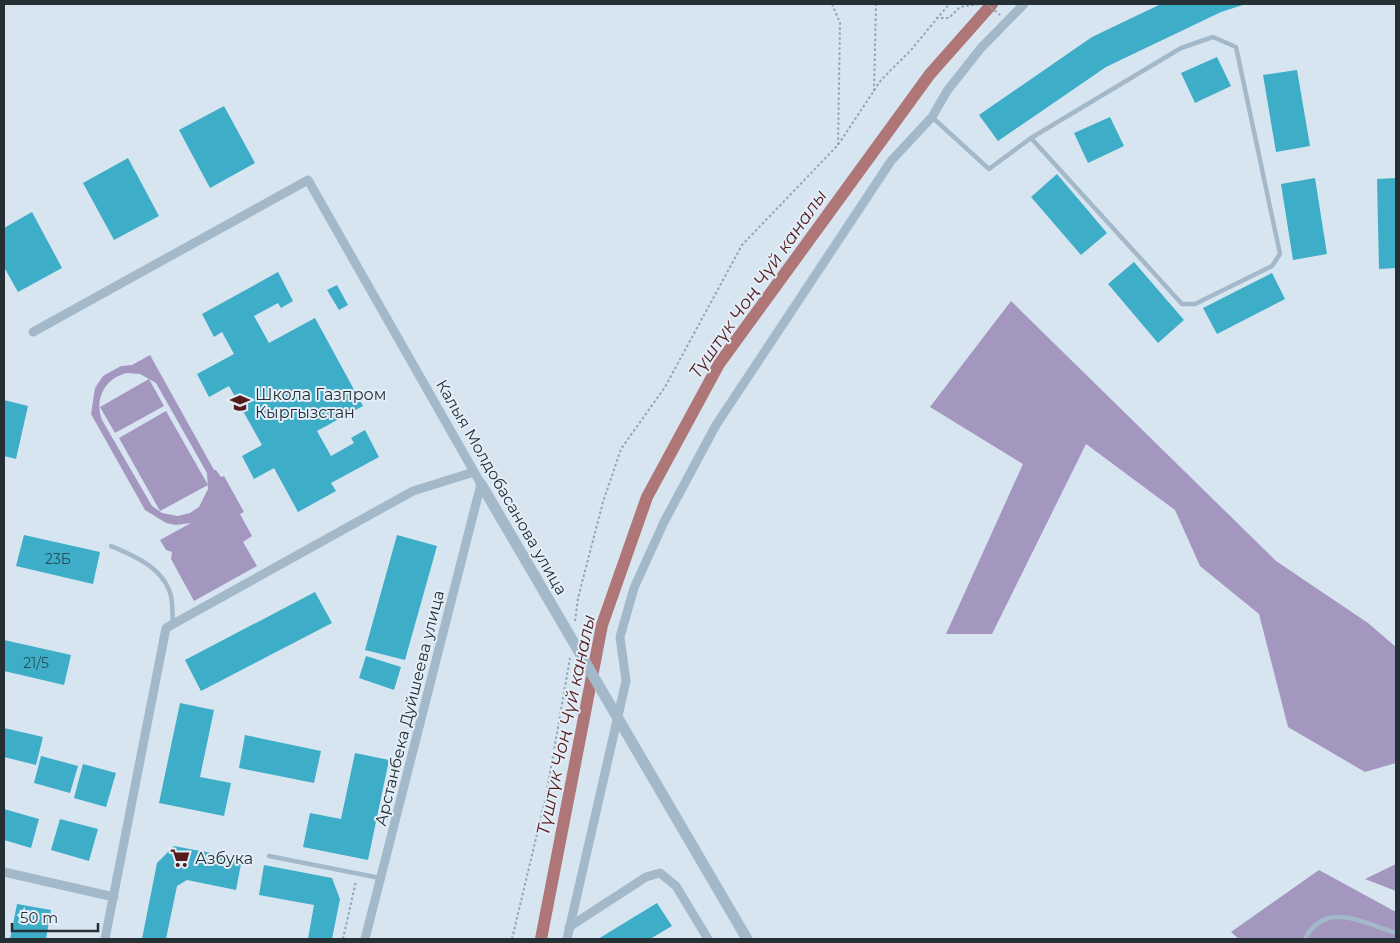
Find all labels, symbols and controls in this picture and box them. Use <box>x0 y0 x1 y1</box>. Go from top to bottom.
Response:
water label: Түштүк Чоң Чүй каналы <box>684 185 832 383</box>
street label: Калыя Молдобасанова улица <box>432 376 571 598</box>
place label: Школа Газпром Кыргызстан <box>255 385 386 422</box>
school or university icon: Школа Газпром Кыргызстан <box>229 392 251 414</box>
house number: 23Б <box>45 550 71 568</box>
street label: Арстанбека Дуйшеева улица <box>371 588 448 828</box>
water label: Түштүк Чоң Чүй каналы <box>532 613 600 837</box>
house number: 21/5 <box>23 654 49 672</box>
supermarket icon: Азбука <box>169 847 191 869</box>
place label: Азбука <box>195 849 253 868</box>
scale bar <box>12 900 99 932</box>
text: 50 m <box>20 908 58 927</box>

